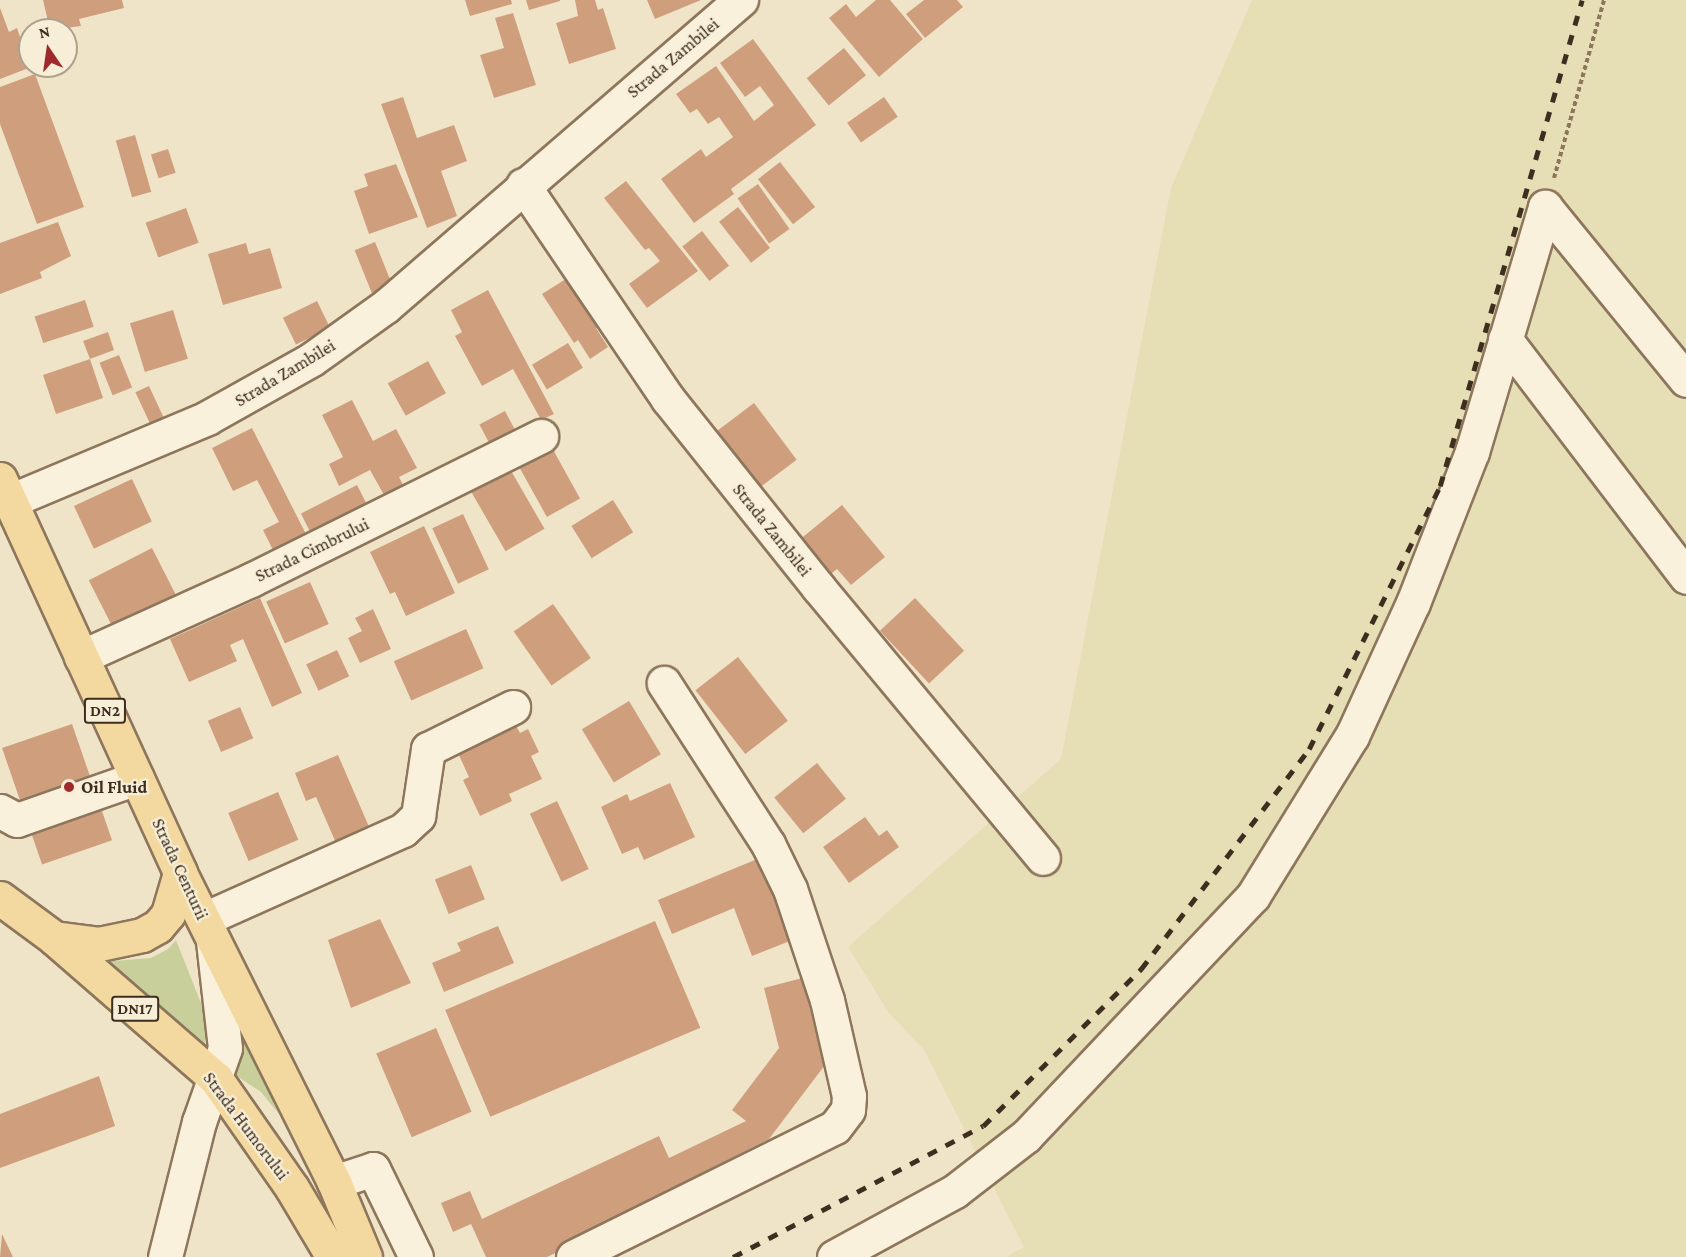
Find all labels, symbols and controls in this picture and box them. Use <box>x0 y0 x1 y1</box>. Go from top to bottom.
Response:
street label: Strada Zambilei <box>623 13 723 103</box>
north arrow <box>18 18 78 78</box>
text: N <box>37 22 52 41</box>
street label: Strada Zambilei <box>231 335 339 411</box>
street label: Strada Zambilei <box>728 479 816 581</box>
street label: Strada Cimbrului <box>252 513 372 587</box>
road number: DN2 <box>82 698 128 724</box>
place label: Oil Fluid <box>81 776 147 798</box>
marker: Oil Fluid <box>62 780 76 794</box>
street label: Strada Centurii <box>147 815 213 923</box>
road number: DN17 <box>111 996 159 1022</box>
street label: Strada Humorului <box>198 1068 294 1184</box>

